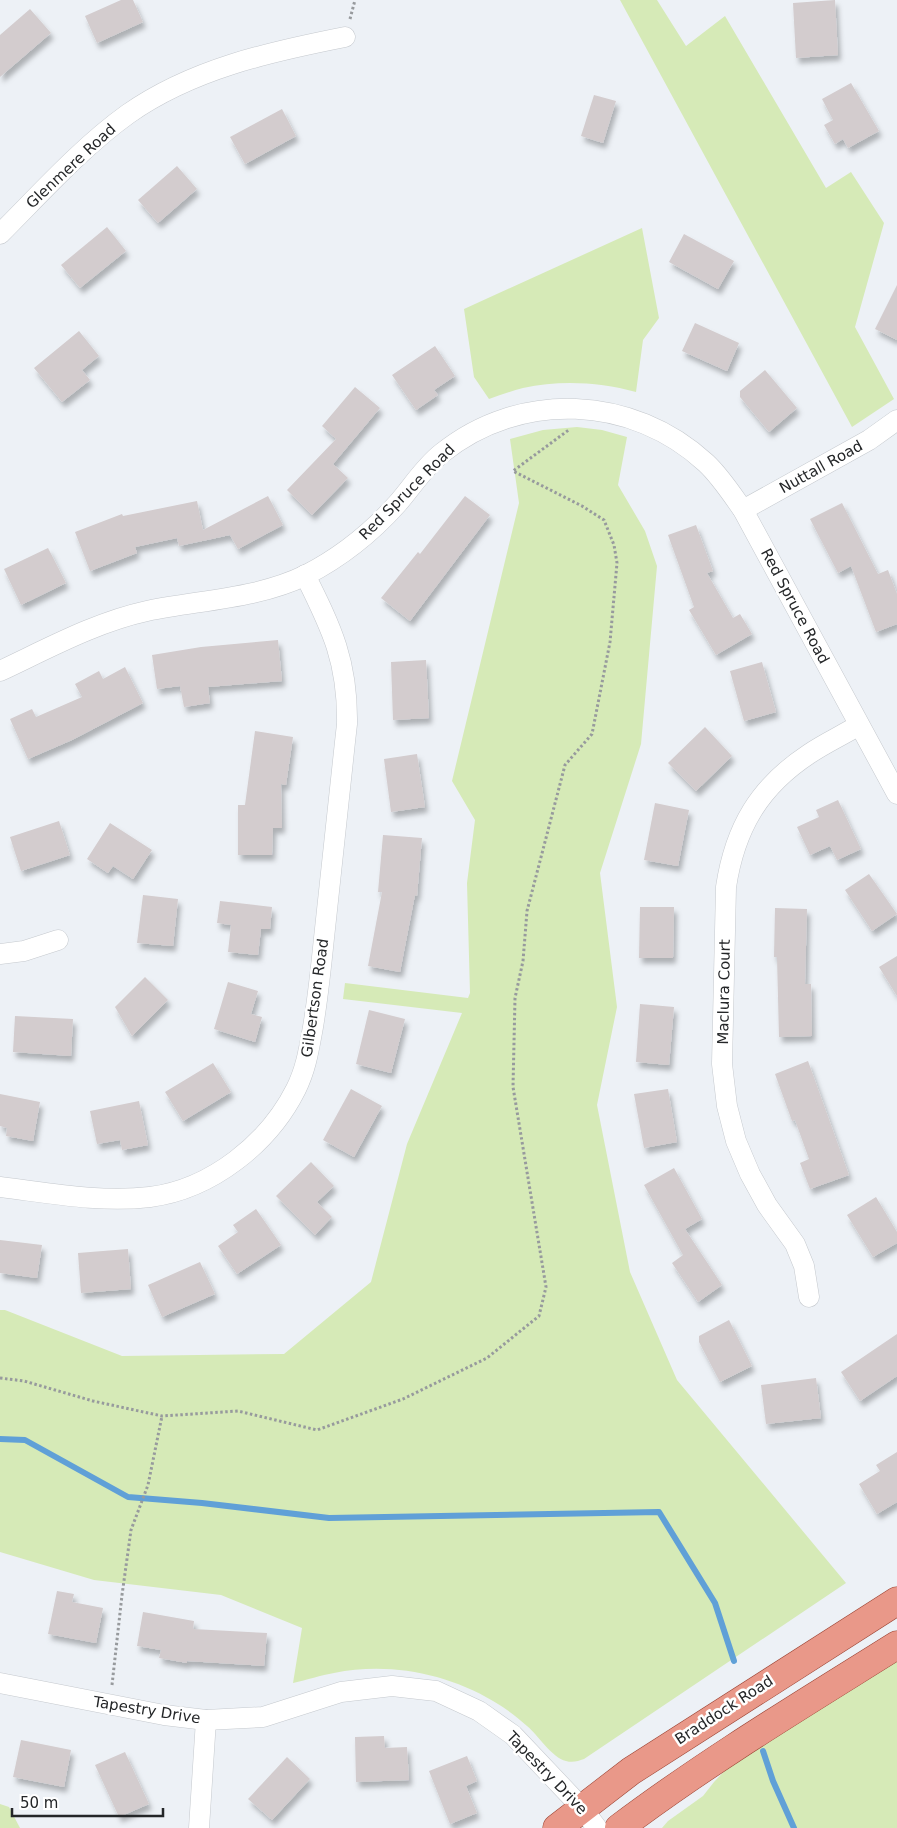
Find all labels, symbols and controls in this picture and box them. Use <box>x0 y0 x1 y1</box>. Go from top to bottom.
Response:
street label: Glenmere Road <box>23 120 119 212</box>
street label: Nuttall Road <box>776 437 866 497</box>
street label: Red Spruce Road <box>355 440 459 544</box>
street label: Red Spruce Road <box>757 545 833 667</box>
street label: Gilbertson Road <box>298 937 332 1059</box>
street label: Maclura Court <box>714 939 734 1045</box>
street label: Braddock Road <box>672 1672 776 1748</box>
street label: Tapestry Drive <box>91 1692 202 1727</box>
street label: Tapestry Drive <box>502 1727 591 1818</box>
scale bar <box>12 1786 164 1818</box>
text: 50 m <box>20 1794 58 1812</box>

